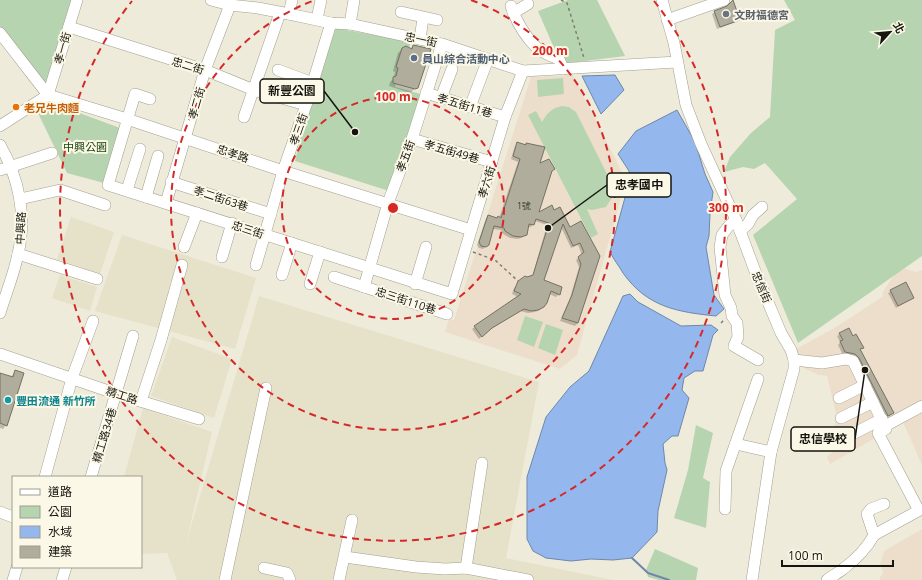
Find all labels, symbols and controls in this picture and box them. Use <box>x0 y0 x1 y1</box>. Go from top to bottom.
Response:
place label: 文財福德宮 <box>734 7 789 22</box>
marker: 文財福德宮 <box>721 9 731 19</box>
north arrow <box>870 12 910 52</box>
text: 北 <box>890 19 909 36</box>
street label: 忠一街 <box>403 28 439 50</box>
street label: 孝一街 <box>50 30 74 66</box>
text: 200 m <box>532 42 568 59</box>
place label: 員山綜合活動中心 <box>422 51 510 66</box>
street label: 忠二街 <box>170 53 206 77</box>
marker: 員山綜合活動中心 <box>409 53 419 63</box>
callout: 新豐公園 <box>260 79 324 103</box>
text: 新豐公園 <box>268 82 316 99</box>
street label: 孝二街 <box>184 85 208 121</box>
text: 100 m <box>375 88 411 105</box>
street label: 孝五街11巷 <box>436 90 494 120</box>
place label: 老兄牛肉麵 <box>24 100 79 115</box>
marker: 老兄牛肉麵 <box>11 102 21 112</box>
street label: 孝三街 <box>286 111 310 147</box>
street label: 孝五街49巷 <box>423 136 481 166</box>
street label: 孝五街 <box>392 138 418 174</box>
park label: 中興公園 <box>63 139 107 154</box>
street label: 忠孝路 <box>215 141 251 165</box>
street label: 孝六街 <box>474 164 498 200</box>
callout: 忠孝國中 <box>607 173 671 197</box>
text: 忠孝國中 <box>615 176 663 193</box>
street label: 孝二街63巷 <box>192 182 250 214</box>
house number: 1號 <box>517 199 531 212</box>
text: 300 m <box>708 199 744 216</box>
centre of rings <box>386 201 400 215</box>
street label: 中興路 <box>12 211 28 245</box>
street label: 忠三街 <box>230 217 266 241</box>
street label: 忠信街 <box>749 269 775 305</box>
street label: 忠三街110巷 <box>374 283 438 317</box>
street label: 精工路 <box>104 383 140 407</box>
place label: 豐田流通 新竹所 <box>16 393 96 408</box>
marker: 豐田流通 新竹所 <box>3 395 13 405</box>
street label: 精工路34巷 <box>89 406 119 464</box>
callout: 忠信學校 <box>791 427 855 451</box>
text: 忠信學校 <box>799 430 847 447</box>
legend <box>12 476 142 568</box>
text: 道路 <box>48 483 72 500</box>
text: 公園 <box>48 503 72 520</box>
text: 水域 <box>48 523 72 540</box>
scale bar <box>782 542 893 568</box>
text: 建築 <box>48 543 72 560</box>
text: 100 m <box>788 547 823 564</box>

